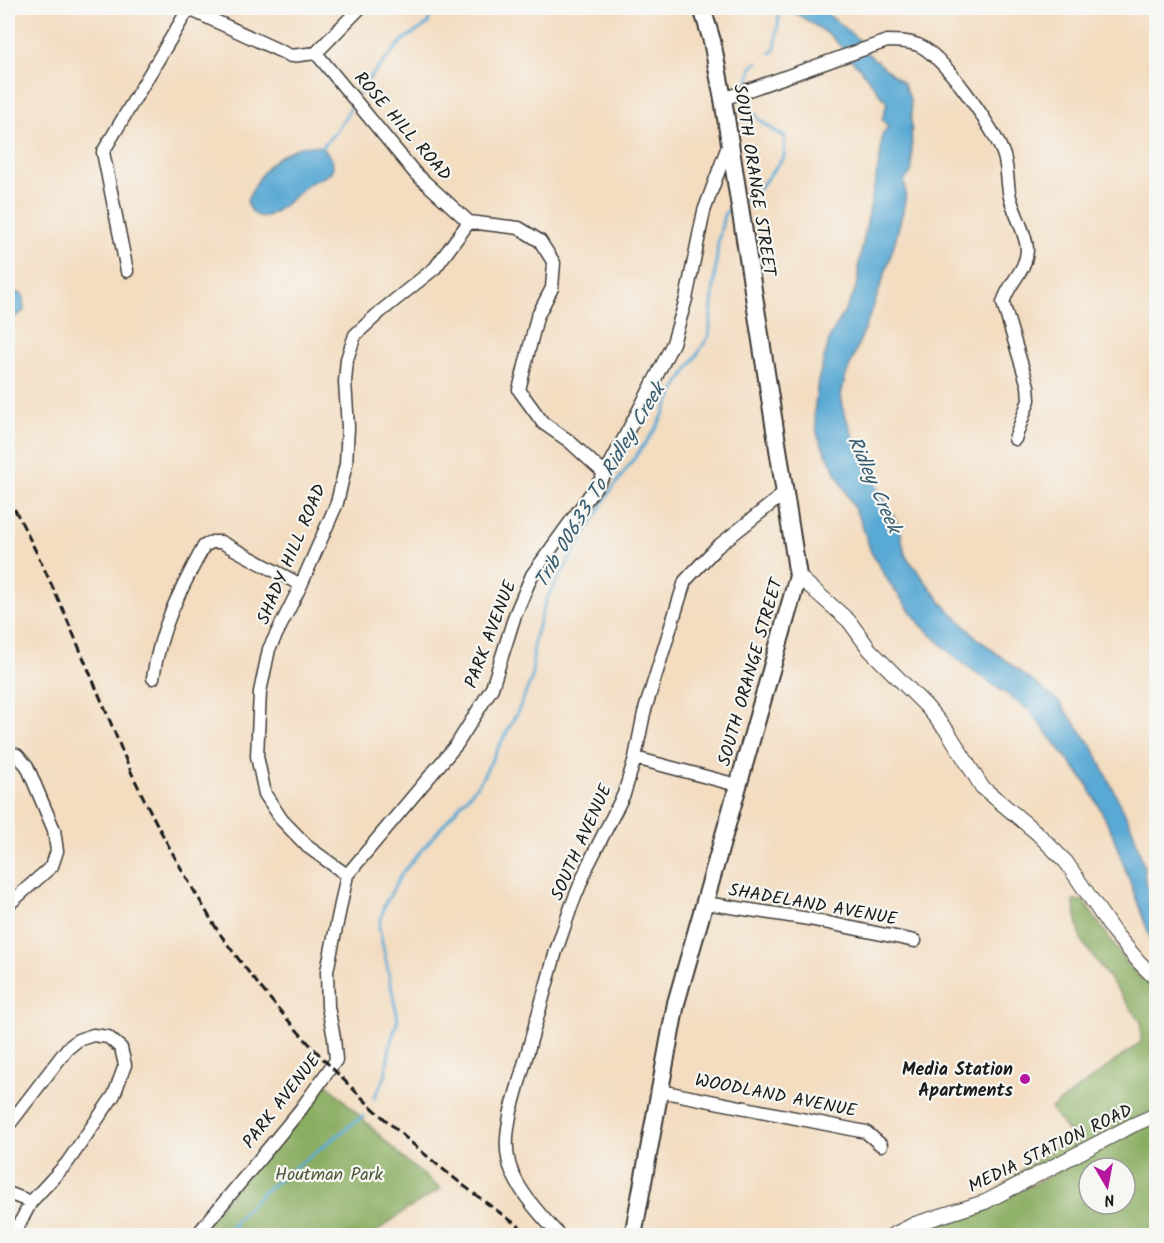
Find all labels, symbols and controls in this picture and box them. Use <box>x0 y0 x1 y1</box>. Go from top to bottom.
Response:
street label: ROSE HILL ROAD <box>346 66 458 189</box>
street label: SOUTH ORANGE STREET <box>724 82 783 280</box>
water label: Trib 00633 To Ridley Creek <box>527 375 676 595</box>
water label: Ridley Creek <box>837 431 910 541</box>
street label: SHADY HILL ROAD <box>250 479 335 629</box>
street label: SOUTH ORANGE STREET <box>711 574 793 770</box>
street label: PARK AVENUE <box>458 576 525 693</box>
street label: SOUTH AVENUE <box>544 779 621 906</box>
street label: SHADELAND AVENUE <box>726 876 900 935</box>
street label: PARK AVENUE <box>236 1048 329 1156</box>
place label: Media Station Apartments <box>902 1056 1014 1106</box>
street label: WOODLAND AVENUE <box>692 1067 859 1126</box>
marker: Media Station Apartments <box>1018 1072 1032 1086</box>
street label: MEDIA STATION ROAD <box>963 1097 1138 1202</box>
north arrow <box>1077 1156 1137 1216</box>
park label: Houtman Park <box>275 1161 384 1190</box>
text: N <box>1102 1186 1116 1212</box>

